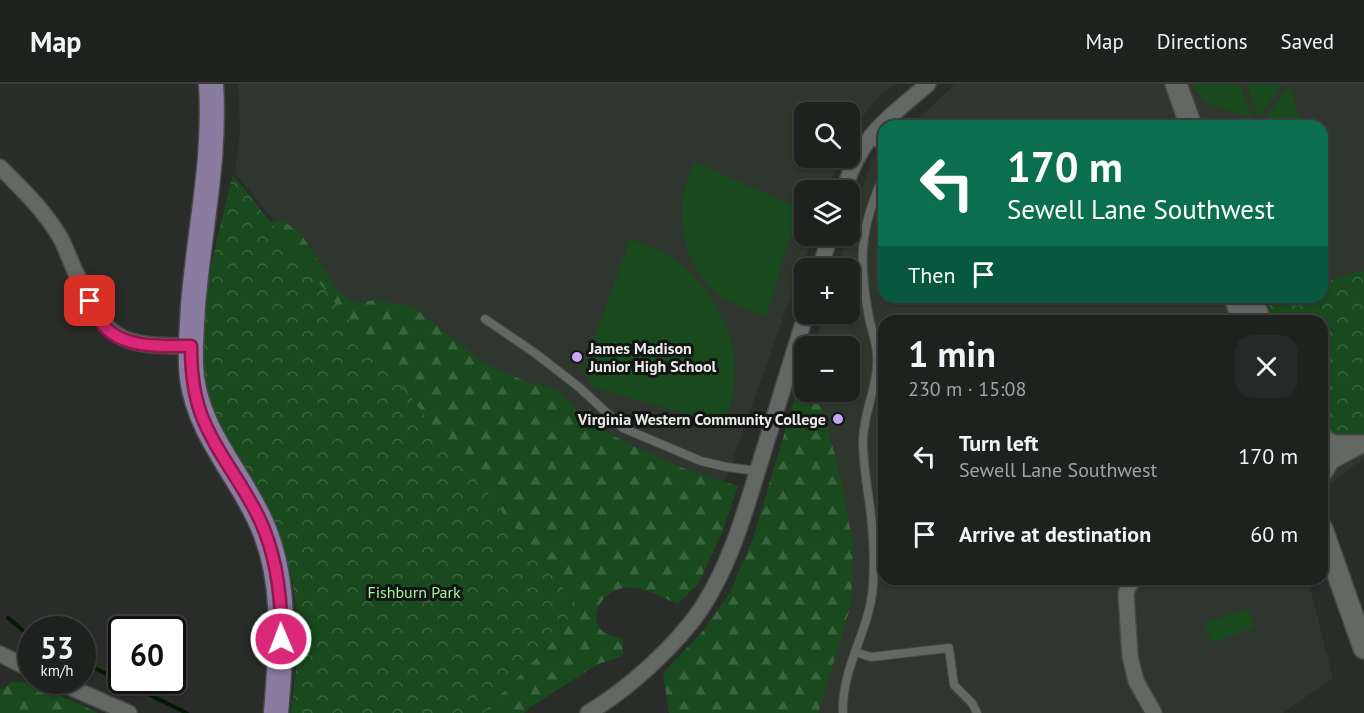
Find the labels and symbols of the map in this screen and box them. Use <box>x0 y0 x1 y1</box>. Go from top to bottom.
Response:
pin <box>64 275 115 326</box>
place label: James Madison Junior High School <box>588 338 717 376</box>
marker: James Madison Junior High School <box>570 350 584 364</box>
place label: Virginia Western Community College <box>577 409 826 429</box>
marker: Virginia Western Community College <box>831 412 845 426</box>
park label: Fishburn Park <box>367 582 461 602</box>
position arrow <box>249 607 313 671</box>
speed limit sign: 60 <box>108 616 186 694</box>

